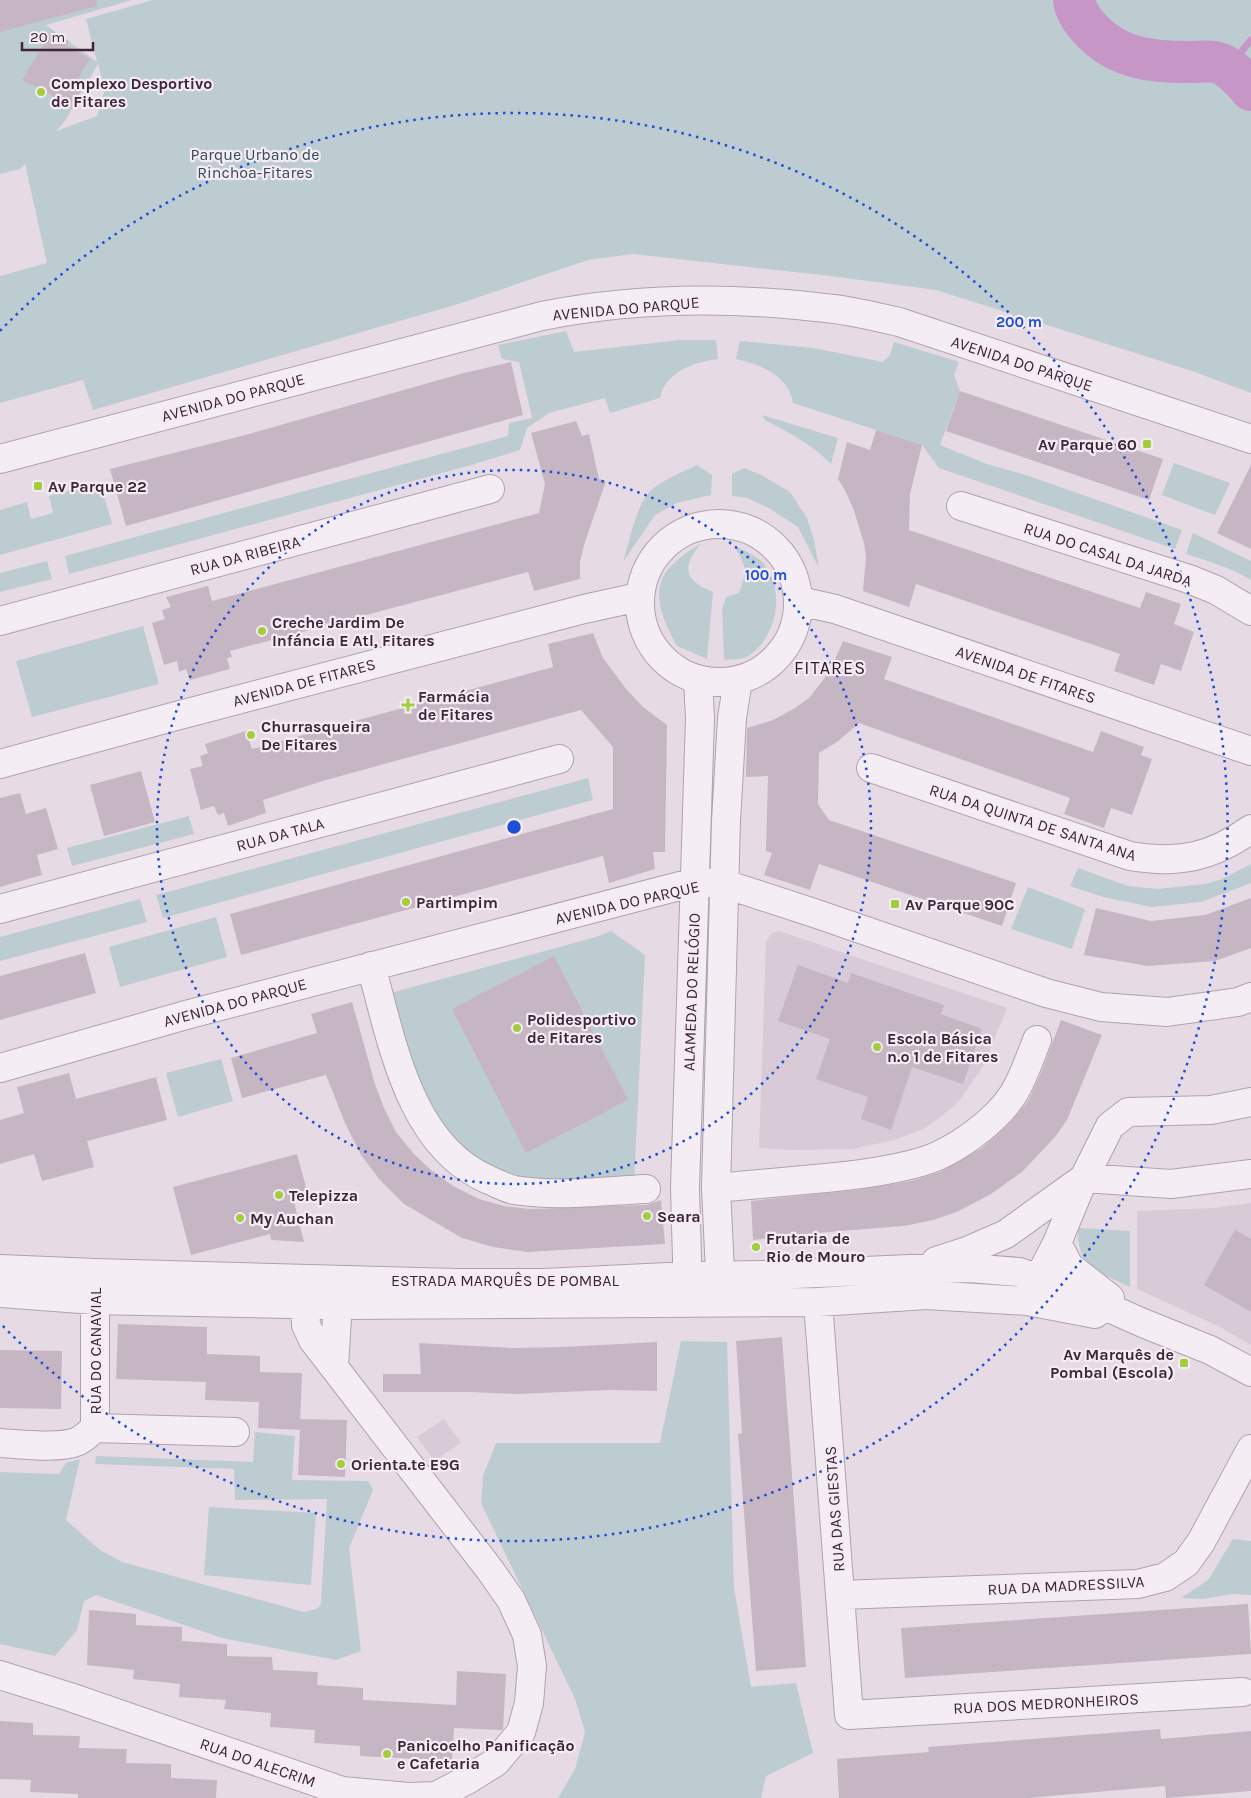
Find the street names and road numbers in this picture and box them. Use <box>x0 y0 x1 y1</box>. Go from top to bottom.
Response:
street label: AVENIDA DO PARQUE <box>552 293 700 324</box>
street label: AVENIDA DO PARQUE <box>949 332 1095 395</box>
street label: AVENIDA DO PARQUE <box>159 369 307 426</box>
street label: RUA DO CASAL DA JARDA <box>1021 518 1194 591</box>
street label: RUA DA RIBEIRA <box>188 532 302 579</box>
street label: AVENIDA DE FITARES <box>953 642 1098 707</box>
street label: AVENIDA DE FITARES <box>231 654 378 711</box>
street label: RUA DA QUINTA DE SANTA ANA <box>927 780 1139 865</box>
street label: RUA DA TALA <box>234 814 326 855</box>
street label: AVENIDA DO PARQUE <box>553 877 701 928</box>
street label: ALAMEDA DO RELÓGIO <box>679 913 704 1071</box>
street label: AVENIDA DO PARQUE <box>161 974 309 1031</box>
street label: ESTRADA MARQUÊS DE POMBAL <box>391 1271 619 1290</box>
street label: RUA DO CANAVIAL <box>86 1287 105 1414</box>
street label: RUA DAS GIESTAS <box>821 1445 848 1573</box>
street label: RUA DA MADRESSILVA <box>987 1572 1145 1599</box>
street label: RUA DOS MEDRONHEIROS <box>953 1689 1139 1718</box>
street label: RUA DO ALECRIM <box>197 1734 318 1791</box>

